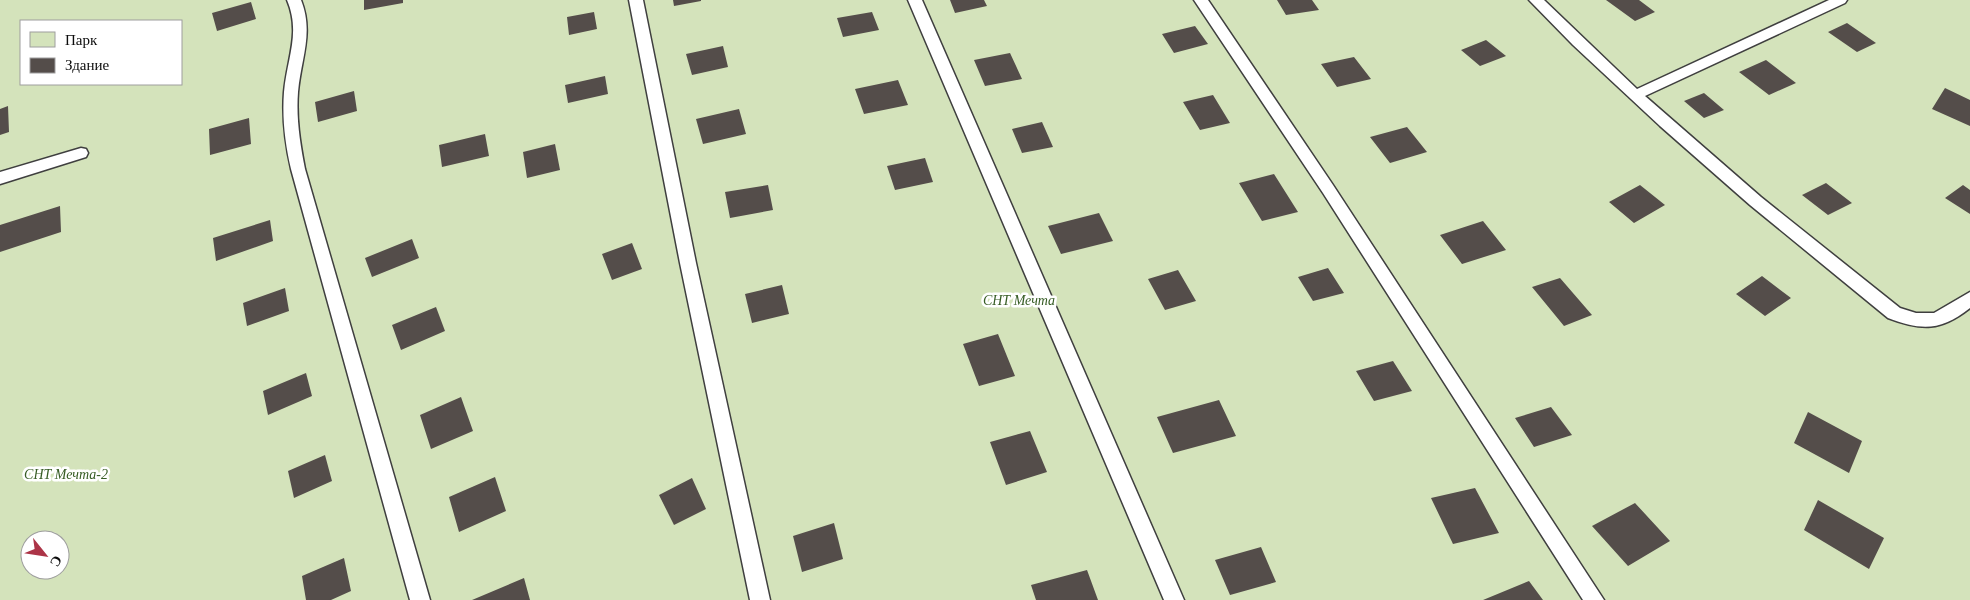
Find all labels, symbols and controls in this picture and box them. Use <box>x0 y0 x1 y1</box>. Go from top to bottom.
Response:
legend <box>20 20 182 85</box>
text: Парк <box>65 32 98 48</box>
text: Здание <box>65 57 109 73</box>
park label: СНТ Мечта <box>983 293 1055 308</box>
park label: СНТ Мечта-2 <box>24 467 108 482</box>
north arrow <box>20 530 70 580</box>
text: С <box>47 553 65 569</box>

